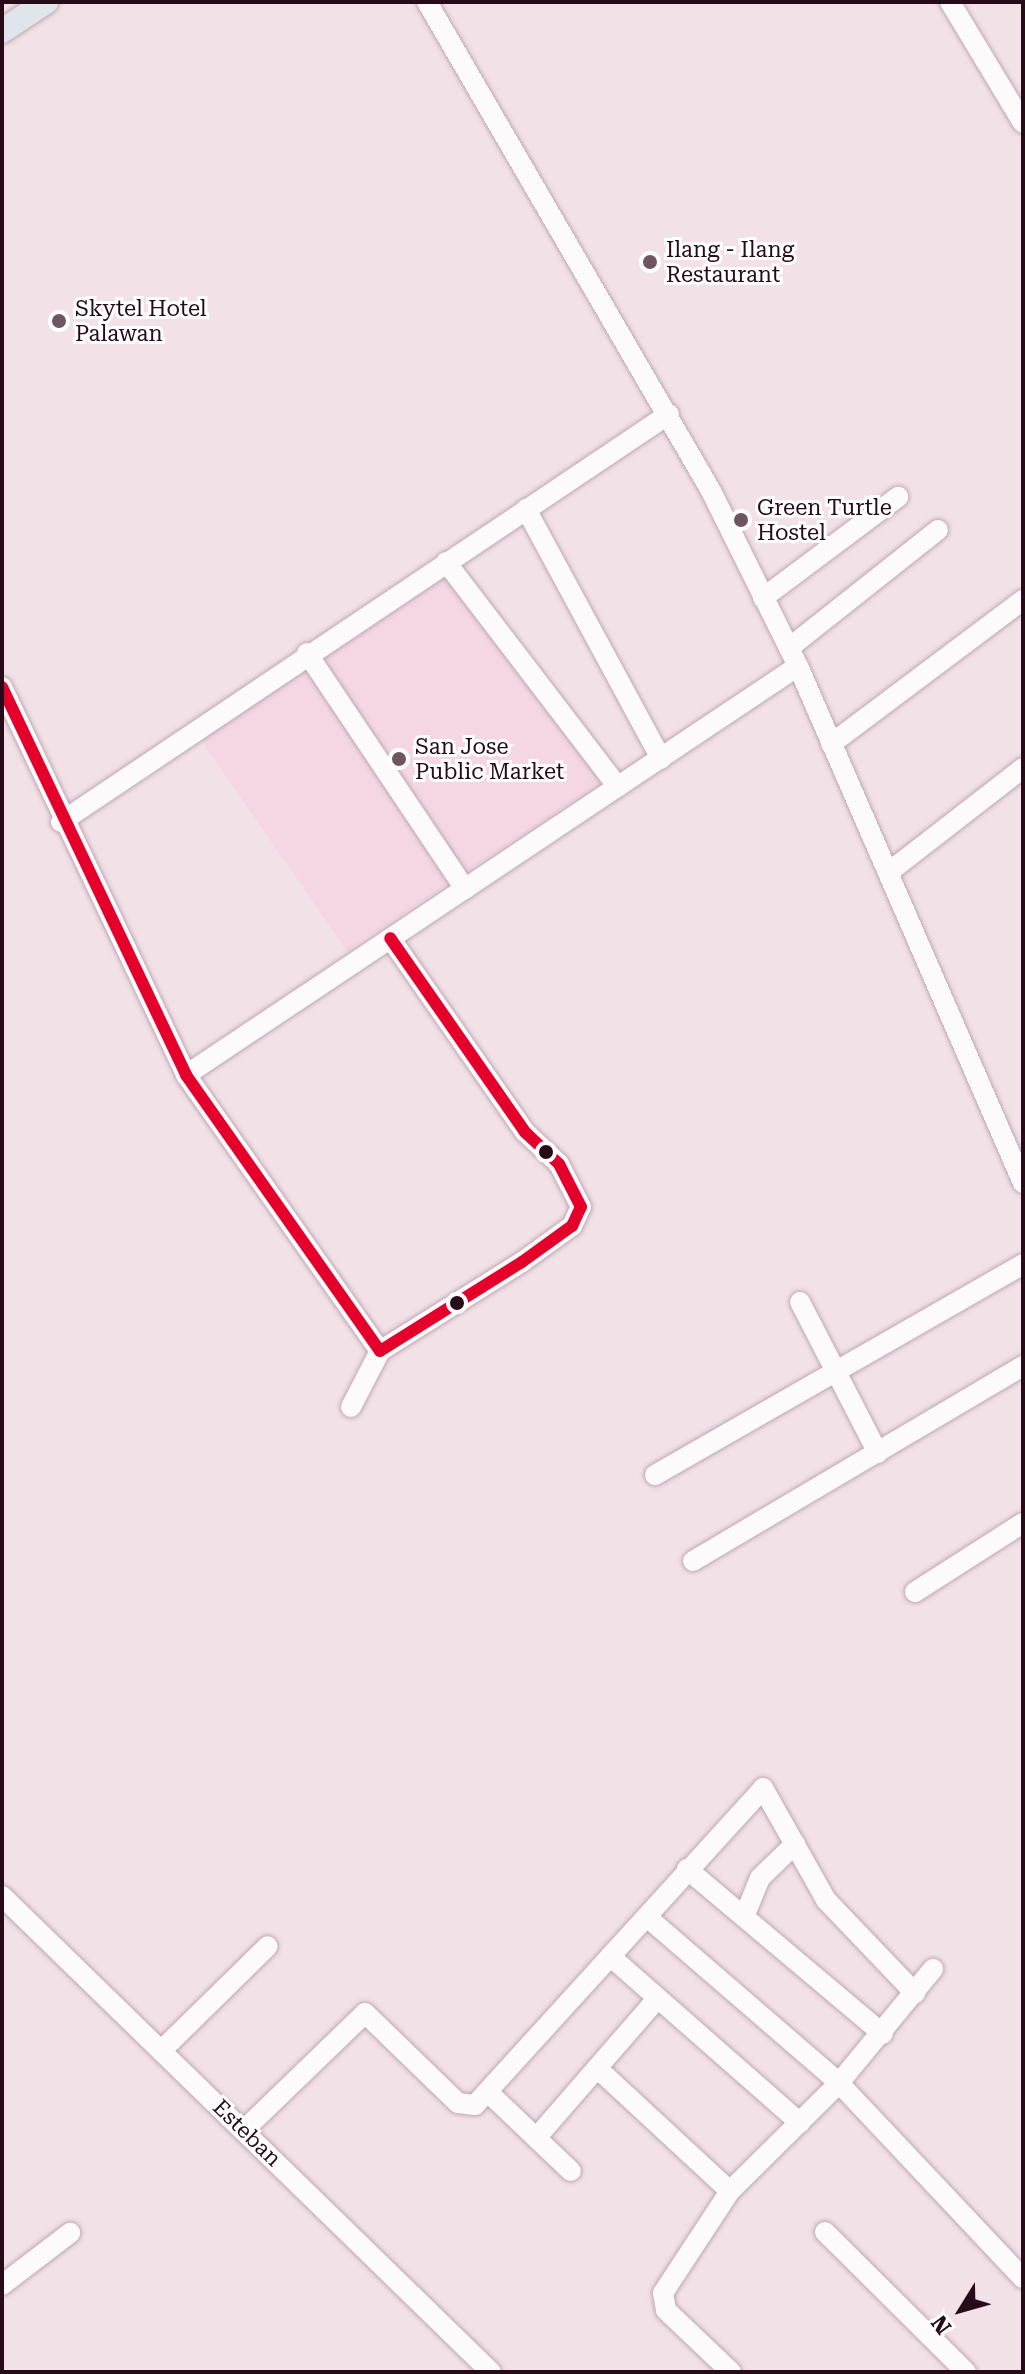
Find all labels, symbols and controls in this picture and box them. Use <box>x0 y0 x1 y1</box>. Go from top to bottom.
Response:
place label: Ilang - Ilang Restaurant <box>666 236 794 288</box>
marker: Ilang - Ilang Restaurant <box>641 253 659 271</box>
place label: Skytel Hotel Palawan <box>75 295 207 346</box>
marker: Skytel Hotel Palawan <box>50 312 68 330</box>
place label: Green Turtle Hostel <box>757 494 892 546</box>
marker: Green Turtle Hostel <box>732 511 750 529</box>
place label: San Jose Public Market <box>415 733 564 784</box>
marker: San Jose Public Market <box>390 750 408 768</box>
unlabelled marker <box>538 1144 554 1160</box>
unlabelled marker <box>449 1295 465 1311</box>
street label: Esteban <box>207 2094 287 2172</box>
north arrow <box>921 2270 1001 2350</box>
text: N <box>926 2310 957 2339</box>

